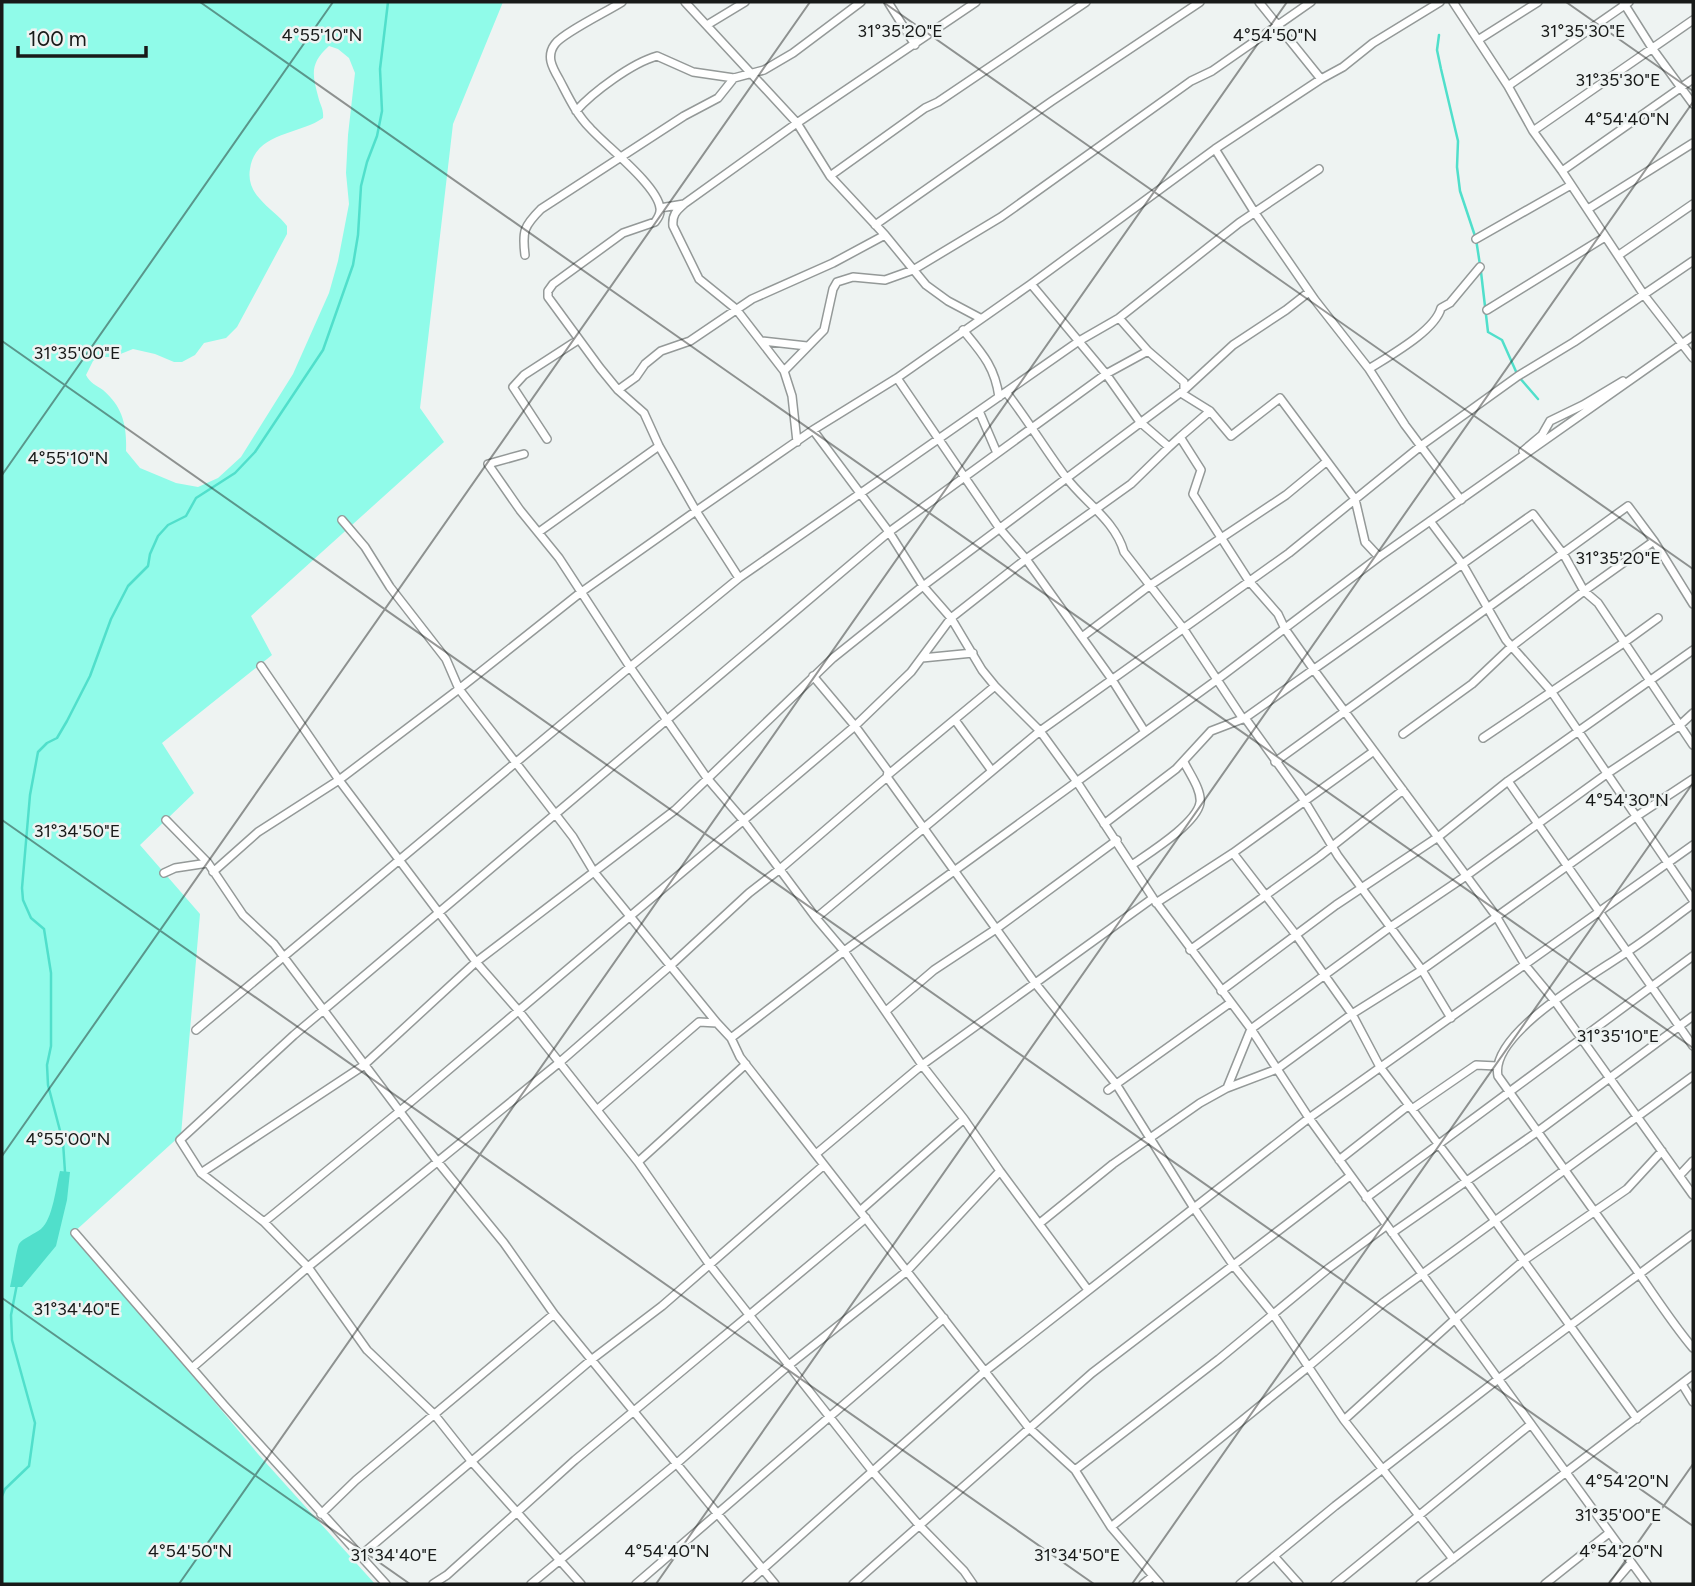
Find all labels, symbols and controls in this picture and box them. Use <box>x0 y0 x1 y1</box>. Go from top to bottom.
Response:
scale bar <box>18 14 145 58</box>
text: 31°35'20"E <box>857 20 943 42</box>
text: 31°35'30"E <box>1540 20 1626 42</box>
text: 4°55'10"N <box>282 24 362 46</box>
text: 4°54'50"N <box>1233 24 1317 46</box>
text: 100 m <box>28 26 87 51</box>
text: 31°35'30"E <box>1575 69 1661 91</box>
text: 4°54'40"N <box>1584 108 1670 130</box>
text: 31°35'00"E <box>33 342 121 364</box>
text: 4°55'10"N <box>28 447 108 469</box>
text: 31°35'20"E <box>1575 547 1661 569</box>
text: 4°54'30"N <box>1585 789 1669 811</box>
text: 31°34'50"E <box>34 820 120 842</box>
text: 31°35'10"E <box>1577 1025 1660 1047</box>
text: 4°55'00"N <box>26 1128 110 1150</box>
text: 31°34'40"E <box>33 1298 121 1320</box>
text: 4°54'20"N <box>1585 1470 1669 1492</box>
text: 31°35'00"E <box>1574 1504 1662 1526</box>
text: 4°54'50"N <box>148 1540 232 1562</box>
text: 4°54'40"N <box>624 1540 710 1562</box>
text: 4°54'20"N <box>1579 1540 1663 1562</box>
text: 31°34'40"E <box>350 1544 438 1566</box>
text: 31°34'50"E <box>1034 1544 1120 1566</box>

